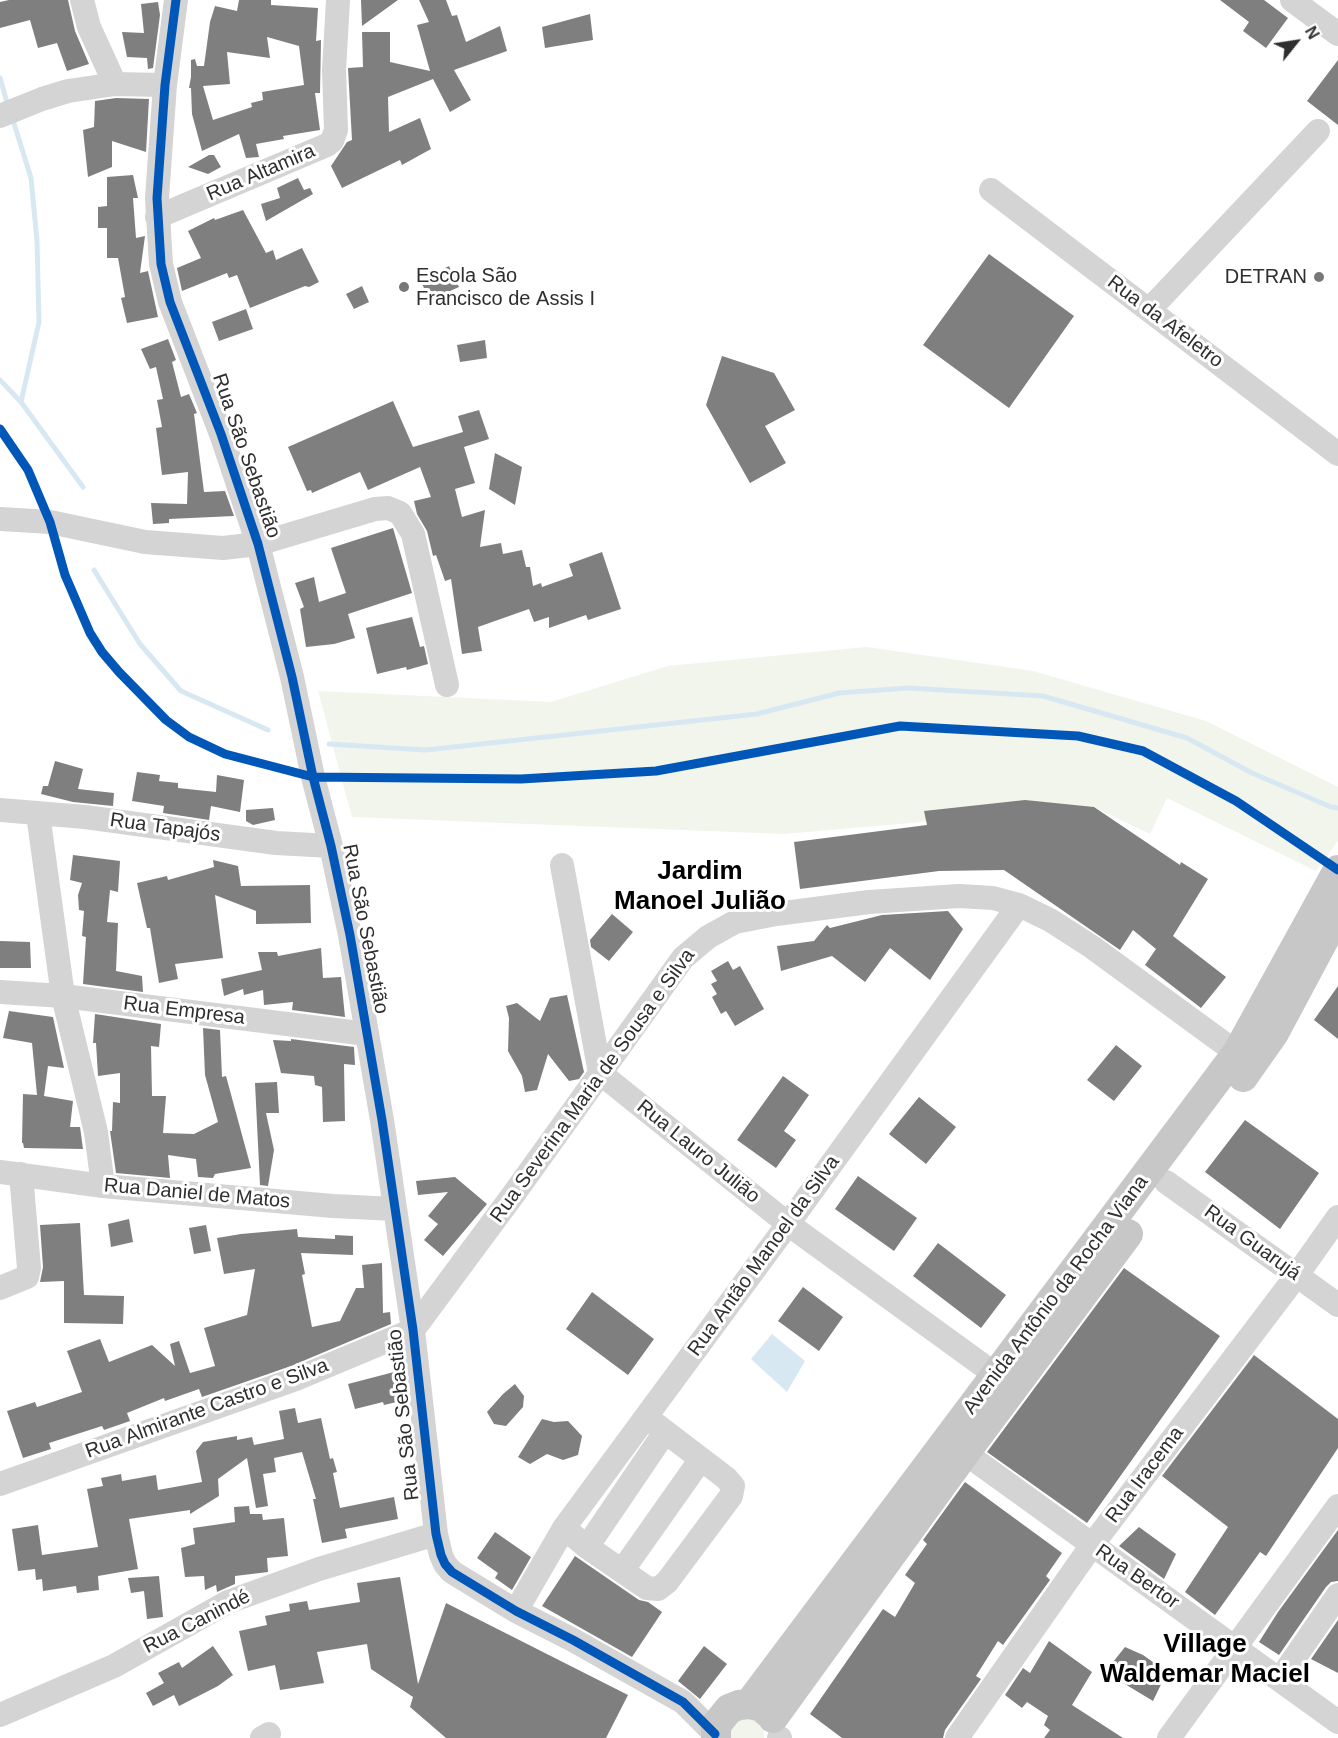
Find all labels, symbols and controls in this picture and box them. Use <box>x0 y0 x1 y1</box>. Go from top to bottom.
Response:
north arrow <box>1266 12 1326 72</box>
text: N <box>1302 23 1322 42</box>
street label: Rua Altamira <box>203 139 319 207</box>
place label: Escola São Francisco de Assis I <box>416 264 595 311</box>
place label: DETRAN <box>1225 265 1307 289</box>
marker: DETRAN <box>1312 270 1326 284</box>
street label: Rua da Afeletro <box>1102 271 1228 373</box>
marker: Escola São Francisco de Assis I <box>397 280 411 294</box>
street label: Rua São Sebastião <box>207 371 285 541</box>
street label: Rua Tapajós <box>108 808 222 848</box>
street label: Rua São Sebastião <box>337 842 393 1016</box>
district label: Jardim Manoel Julião <box>614 856 786 918</box>
street label: Rua Severina Maria de Sousa e Silva <box>486 944 700 1228</box>
street label: Rua Empresa <box>122 992 246 1030</box>
street label: Rua Lauro Julião <box>632 1095 764 1209</box>
street label: Rua Antão Manoel da Silva <box>683 1151 845 1361</box>
street label: Avenida Antônio da Rocha Viana <box>958 1171 1154 1419</box>
street label: Rua Daniel de Matos <box>103 1174 291 1214</box>
street label: Rua Guarujá <box>1199 1200 1305 1286</box>
street label: Rua São Sebastião <box>383 1328 425 1502</box>
street label: Rua Almirante Castro e Silva <box>82 1354 332 1464</box>
street label: Rua Iracema <box>1101 1422 1189 1528</box>
street label: Rua Bertor <box>1091 1539 1183 1615</box>
street label: Rua Canindé <box>140 1585 254 1659</box>
district label: Village Waldemar Maciel <box>1100 1629 1310 1690</box>

